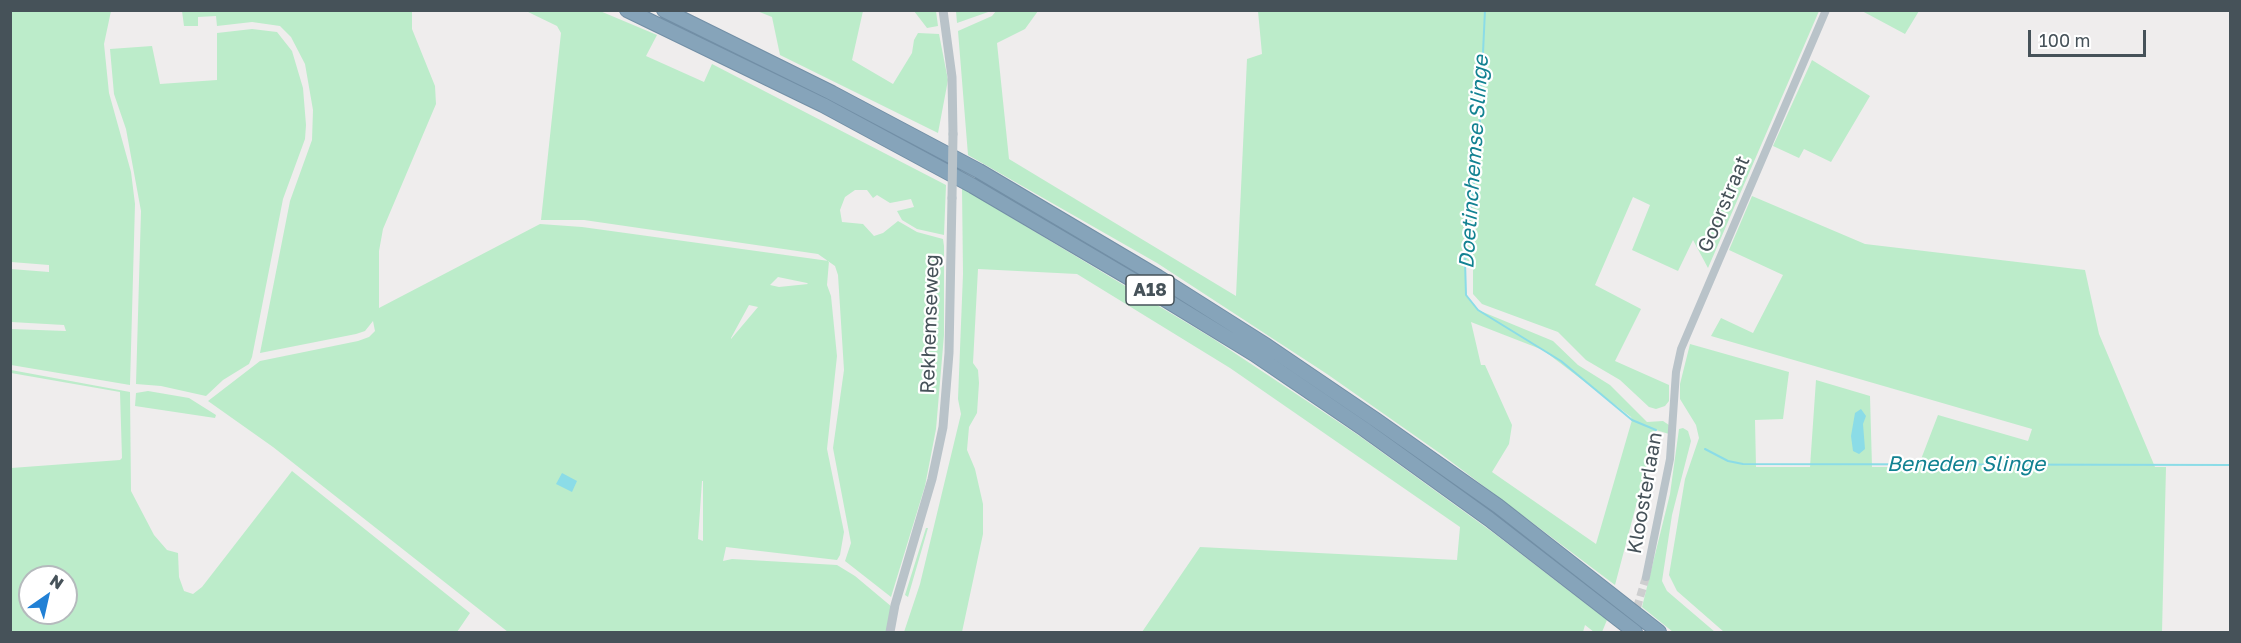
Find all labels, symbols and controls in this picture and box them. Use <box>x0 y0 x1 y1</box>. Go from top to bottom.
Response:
scale bar <box>2031 18 2150 56</box>
text: 100 m <box>2039 29 2090 51</box>
water label: Doetinchemse Slinge <box>1454 54 1494 270</box>
street label: Goorstraat <box>1693 152 1755 256</box>
street label: Rekhemseweg <box>916 254 944 394</box>
road number: A18 <box>1126 275 1174 305</box>
street label: Kloosterlaan <box>1622 430 1668 556</box>
water label: Beneden Slinge <box>1887 451 2045 477</box>
north arrow <box>18 565 78 625</box>
text: N <box>46 570 68 593</box>

